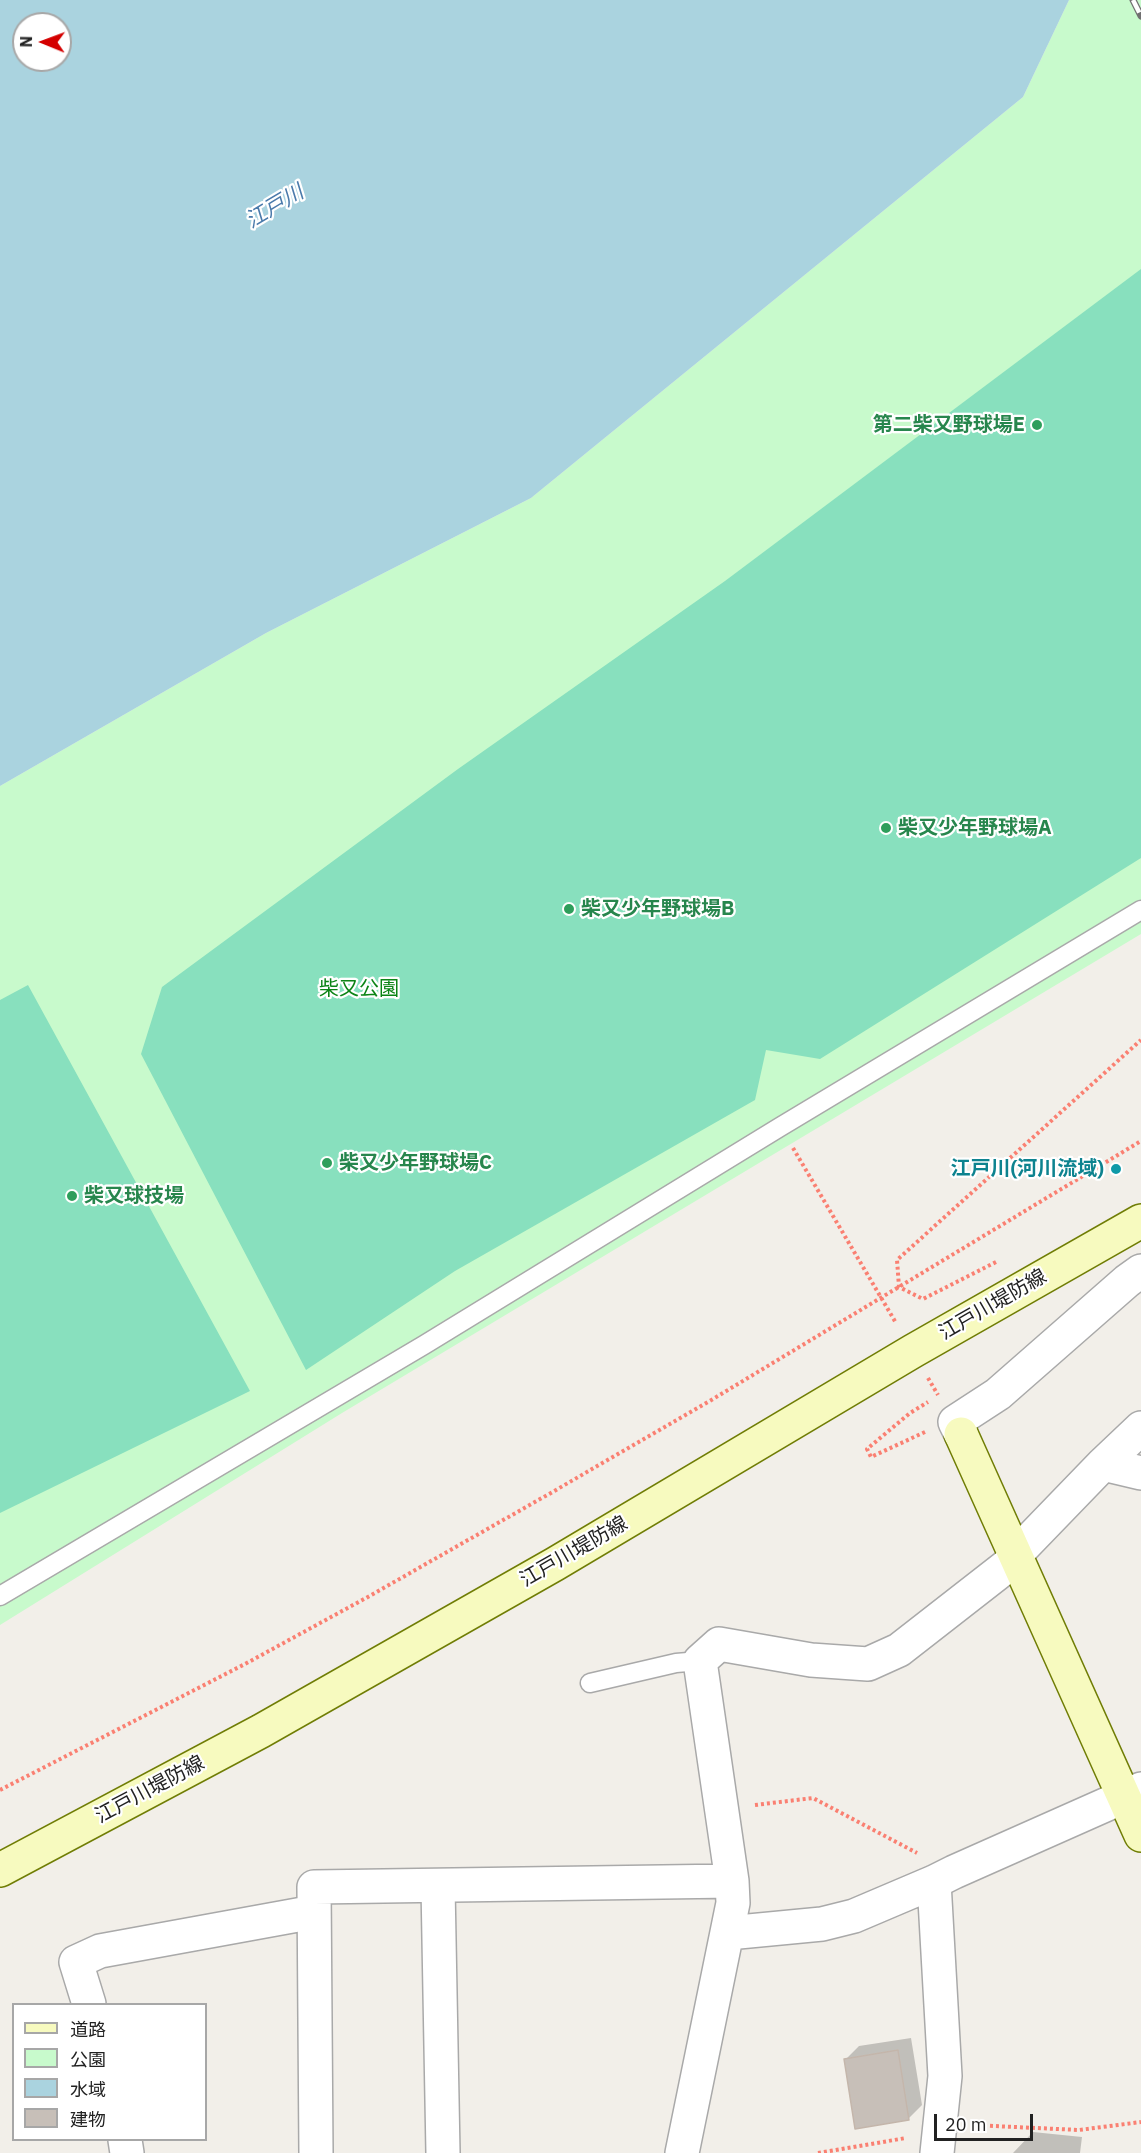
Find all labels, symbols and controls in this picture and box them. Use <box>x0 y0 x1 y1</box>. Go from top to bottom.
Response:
north arrow <box>12 12 72 72</box>
text: N <box>16 36 36 48</box>
water label: 江戸川 <box>242 180 308 234</box>
place label: 第二柴又野球場E <box>873 413 1025 437</box>
marker: 第二柴又野球場E <box>1030 418 1044 432</box>
place label: 柴又少年野球場A <box>898 816 1052 840</box>
marker: 柴又少年野球場A <box>879 821 893 835</box>
place label: 柴又少年野球場B <box>581 897 734 921</box>
marker: 柴又少年野球場B <box>562 902 576 916</box>
park label: 柴又公園 <box>319 977 399 1001</box>
place label: 柴又少年野球場C <box>339 1151 492 1175</box>
marker: 柴又少年野球場C <box>320 1156 334 1170</box>
place label: 江戸川(河川流域) <box>950 1157 1104 1181</box>
marker: 江戸川(河川流域) <box>1109 1162 1123 1176</box>
place label: 柴又球技場 <box>84 1184 184 1208</box>
marker: 柴又球技場 <box>65 1189 79 1203</box>
street label: 江戸川堤防線 <box>935 1265 1051 1345</box>
street label: 江戸川堤防線 <box>516 1512 632 1592</box>
street label: 江戸川堤防線 <box>91 1751 209 1829</box>
legend <box>12 2003 207 2141</box>
text: 道路 <box>70 2018 106 2041</box>
text: 公園 <box>70 2048 106 2071</box>
text: 水域 <box>70 2078 106 2101</box>
scale bar <box>937 2102 1036 2140</box>
text: 建物 <box>70 2108 106 2131</box>
text: 20 m <box>945 2113 987 2136</box>

